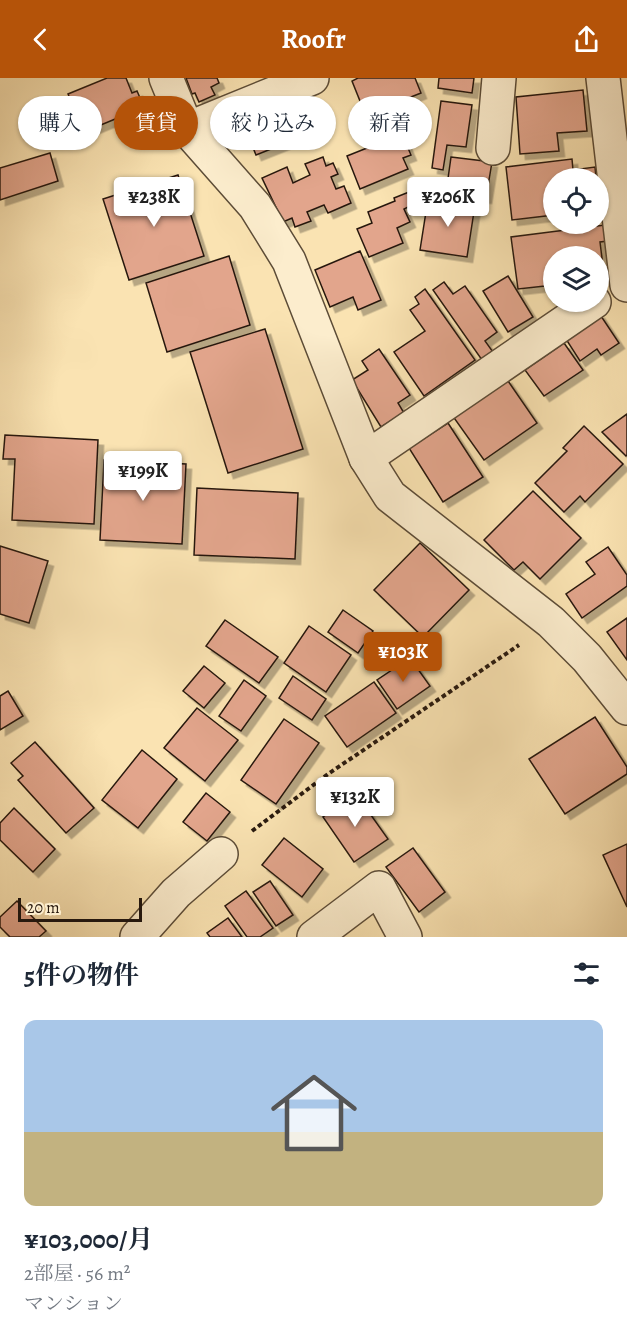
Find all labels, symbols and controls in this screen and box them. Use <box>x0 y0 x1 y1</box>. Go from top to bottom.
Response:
text: Roofr <box>281 21 346 57</box>
icon: back <box>24 23 57 56</box>
icon: share <box>570 23 603 56</box>
chip: 購入 <box>18 96 102 150</box>
chip: 賃貸 <box>114 96 198 150</box>
chip: 絞り込み <box>210 96 336 150</box>
chip: 新着 <box>348 96 432 150</box>
map controls <box>543 168 609 312</box>
button: locate <box>543 168 609 234</box>
pin: ¥238K <box>112 177 196 228</box>
pin: ¥206K <box>406 177 490 228</box>
text: ¥238K <box>128 183 180 210</box>
text: ¥206K <box>421 183 475 210</box>
button: layers <box>543 246 609 312</box>
pin: ¥199K <box>101 451 185 502</box>
text: ¥199K <box>118 457 168 484</box>
pin: ¥103K <box>361 632 445 683</box>
text: ¥103K <box>378 638 428 665</box>
pin: ¥132K <box>313 777 397 828</box>
text: ¥132K <box>330 783 380 810</box>
scale bar <box>18 895 142 922</box>
text: 20 m <box>27 897 60 919</box>
icon: filters <box>570 957 603 990</box>
text: 5件の物件 <box>24 958 139 993</box>
icon: home <box>260 1059 368 1167</box>
text: ¥103,000/月 <box>24 1222 153 1257</box>
text: 2部屋 · 56 m² <box>24 1260 130 1287</box>
text: マンション <box>24 1290 123 1317</box>

